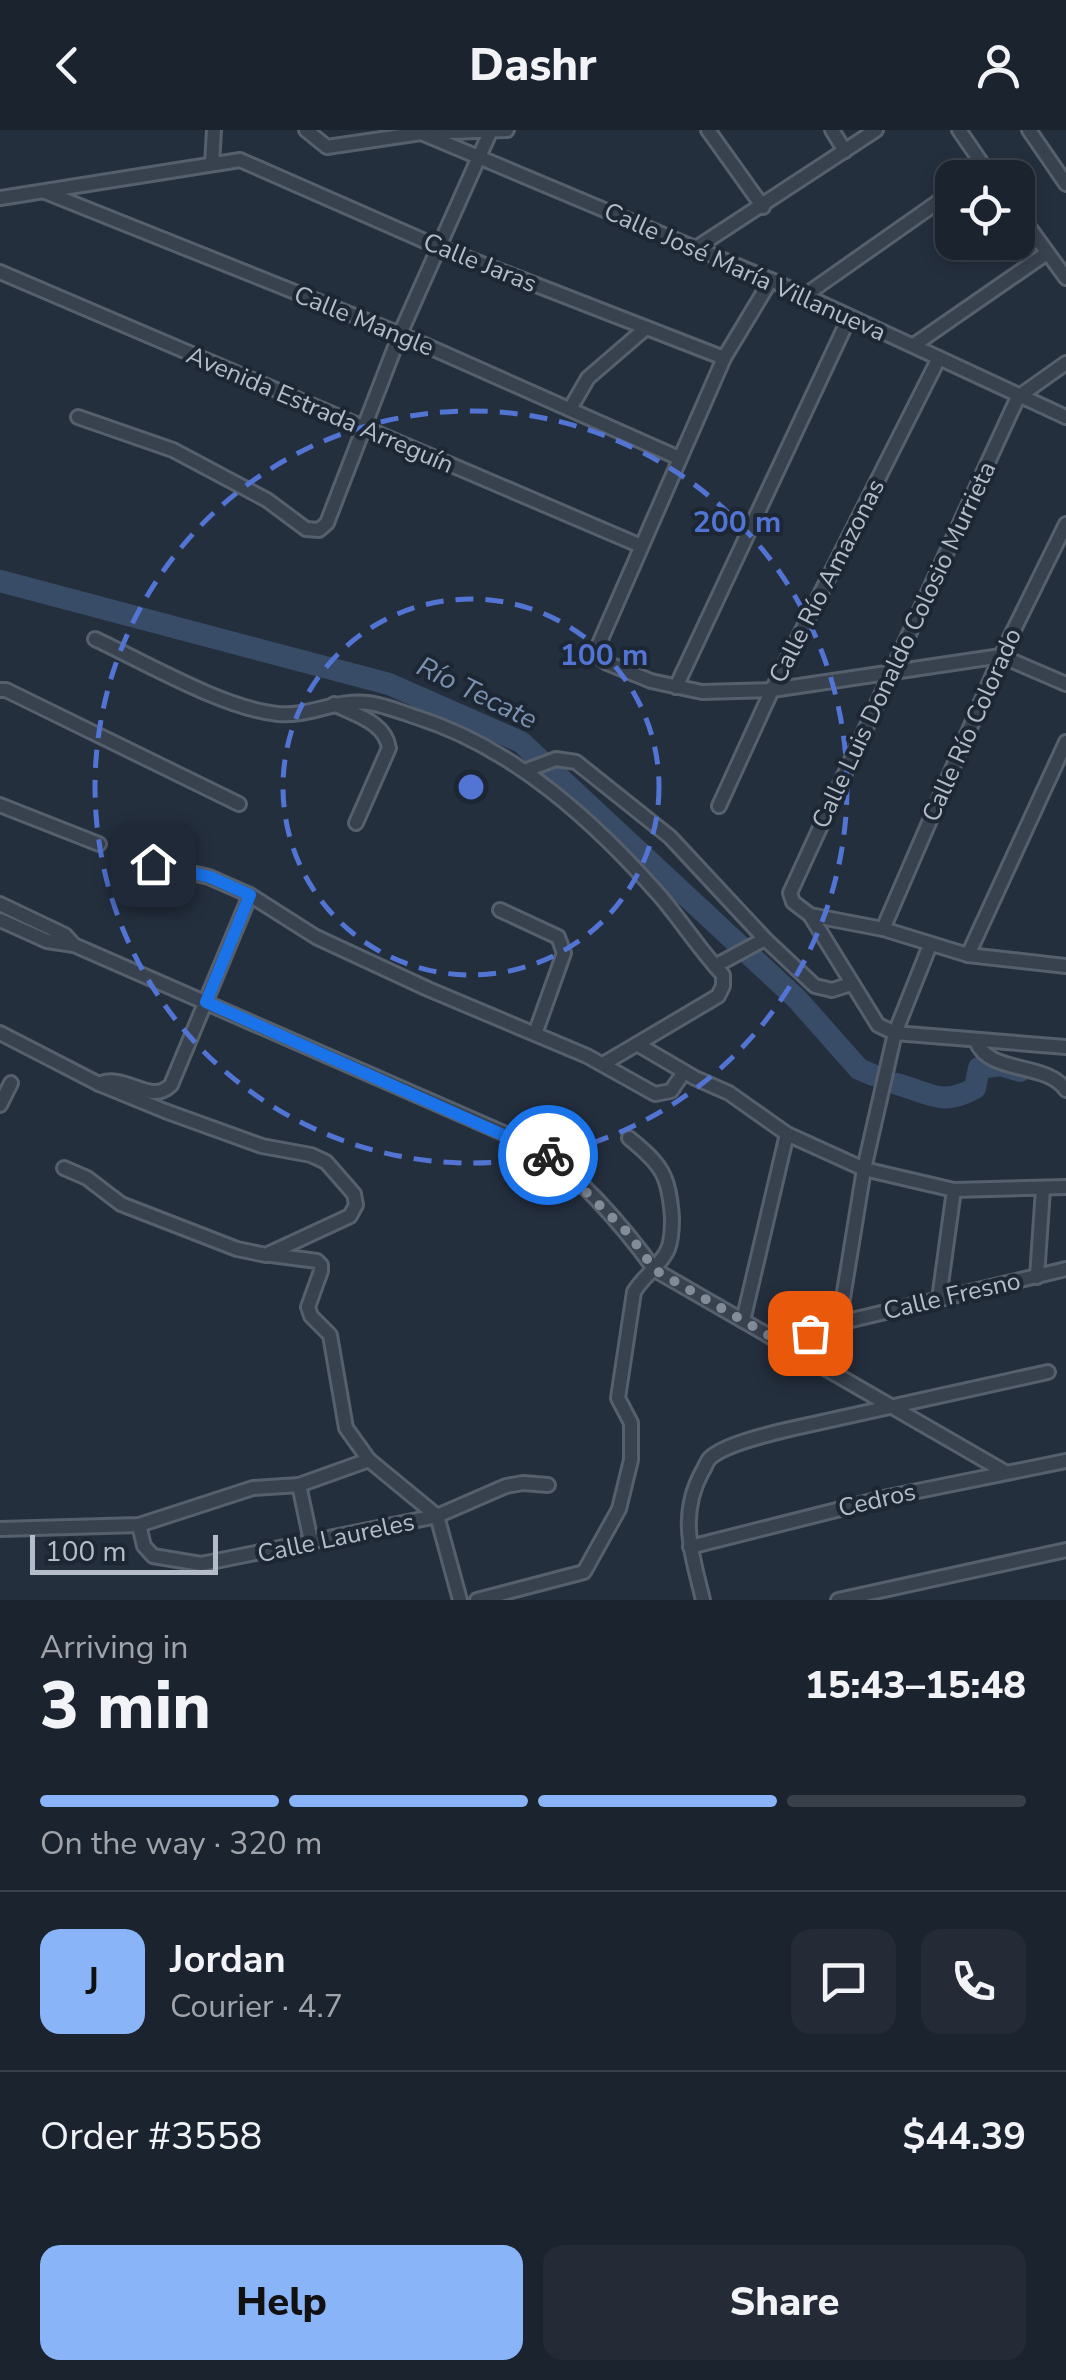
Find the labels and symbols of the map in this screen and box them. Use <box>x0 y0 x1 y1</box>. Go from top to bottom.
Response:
street label: Calle José María Villanueva <box>599 194 891 350</box>
street label: Calle Jaras <box>418 225 542 301</box>
street label: Calle Mangle <box>289 277 439 365</box>
street label: Avenida Estrada Arreguín <box>181 338 459 482</box>
street label: Calle Luis Donaldo Colosio Murrieta <box>804 456 1004 834</box>
street label: Calle Río Amazonas <box>761 473 893 689</box>
text: 200 m <box>693 502 781 543</box>
street label: Calle Río Colorado <box>914 623 1030 827</box>
text: 100 m <box>560 635 648 676</box>
water label: Río Tecate <box>410 647 544 739</box>
centre of rings <box>453 769 489 805</box>
pin <box>111 822 196 907</box>
courier <box>498 1105 598 1205</box>
street label: Calle Fresno <box>880 1264 1024 1328</box>
pin <box>768 1291 853 1376</box>
street label: Cedros <box>835 1475 919 1525</box>
street label: Calle Laureles <box>254 1505 418 1571</box>
scale bar <box>30 1530 218 1574</box>

